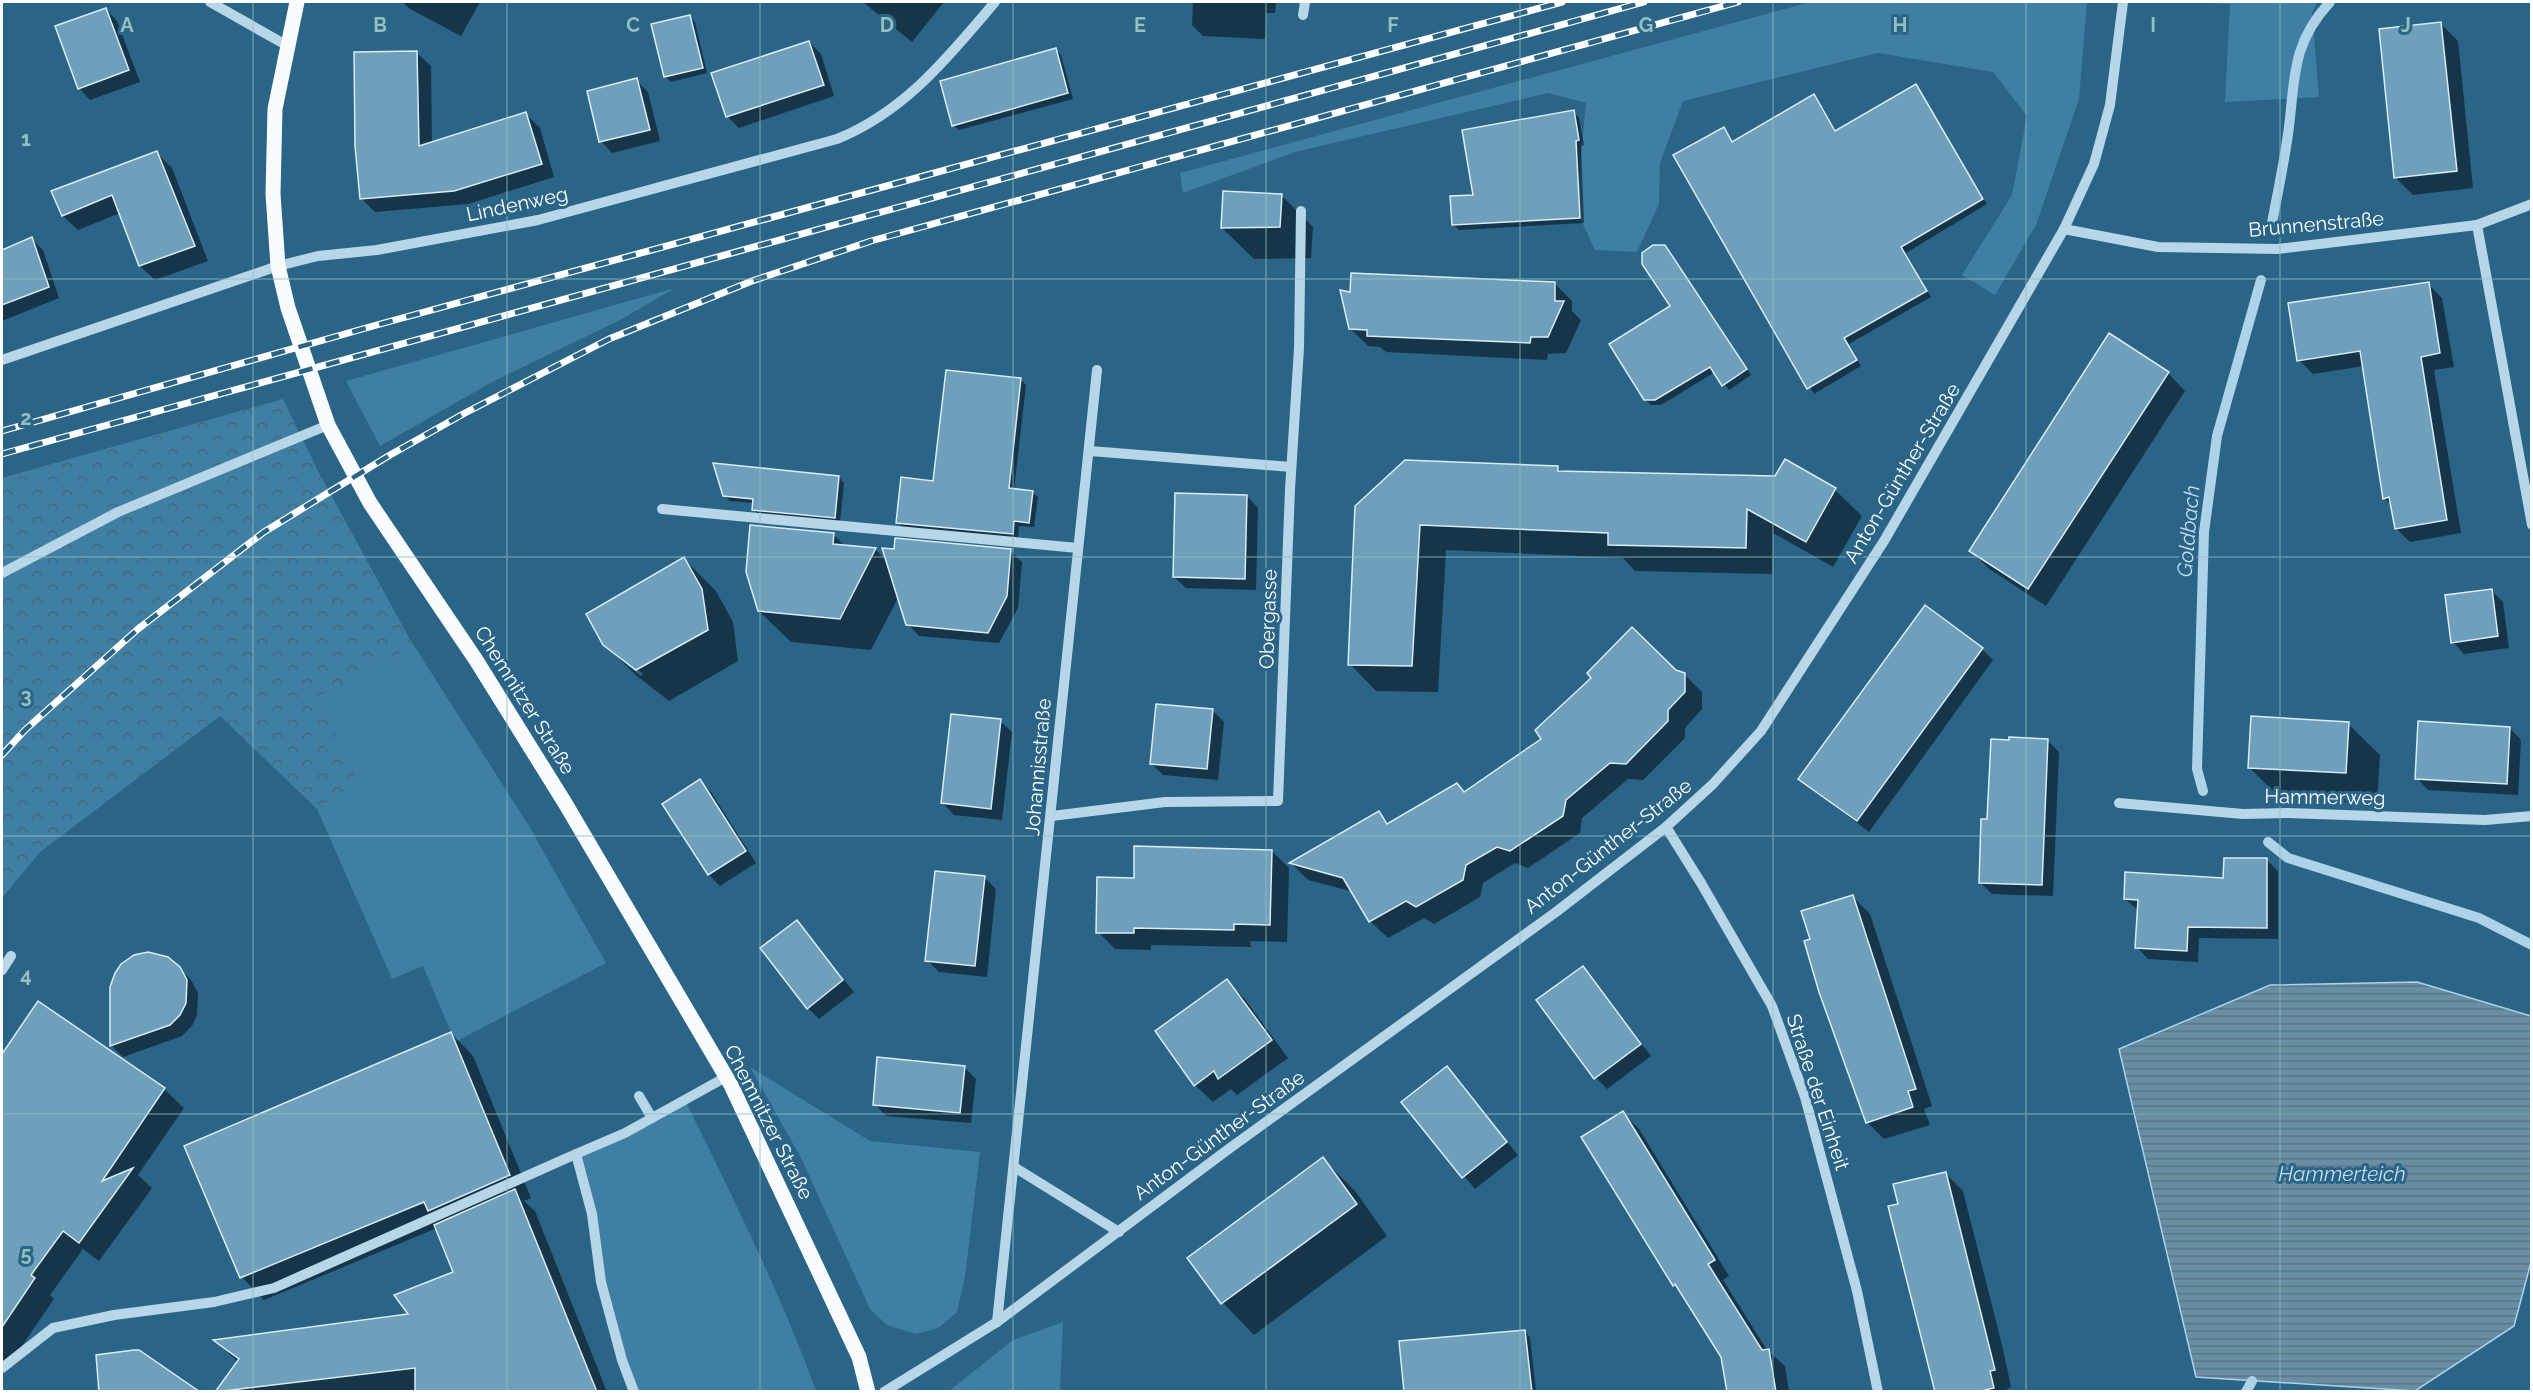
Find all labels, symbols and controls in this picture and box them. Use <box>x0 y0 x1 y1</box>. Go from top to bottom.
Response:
text: A <box>120 13 134 37</box>
text: B <box>373 13 387 37</box>
text: C <box>626 13 640 37</box>
text: D <box>880 13 894 37</box>
text: E <box>1134 13 1146 37</box>
text: F <box>1387 13 1399 37</box>
text: G <box>1639 13 1653 37</box>
text: H <box>1893 13 1907 37</box>
text: I <box>2150 13 2156 37</box>
text: J <box>2401 13 2411 37</box>
text: 1 <box>21 127 31 151</box>
street label: Lindenweg <box>464 182 570 226</box>
street label: Brunnenstraße <box>2247 206 2385 242</box>
street label: Anton-Günther-Straße <box>1839 379 1965 567</box>
text: 2 <box>20 406 32 430</box>
water label: Goldbach <box>2172 484 2204 578</box>
street label: Obergasse <box>1254 568 1282 669</box>
street label: Chemnitzer Straße <box>470 621 580 779</box>
text: 3 <box>20 684 32 708</box>
street label: Johannisstraße <box>1020 697 1056 837</box>
street label: Anton-Günther-Straße <box>1520 773 1697 919</box>
street label: Hammerweg <box>2264 784 2386 810</box>
text: 4 <box>20 963 32 987</box>
street label: Straße der Einheit <box>1781 1011 1855 1173</box>
street label: Chemnitzer Straße <box>720 1041 819 1204</box>
street label: Anton-Günther-Straße <box>1129 1065 1309 1205</box>
water label: Hammerteich <box>2278 1161 2406 1186</box>
text: 5 <box>20 1242 32 1266</box>

